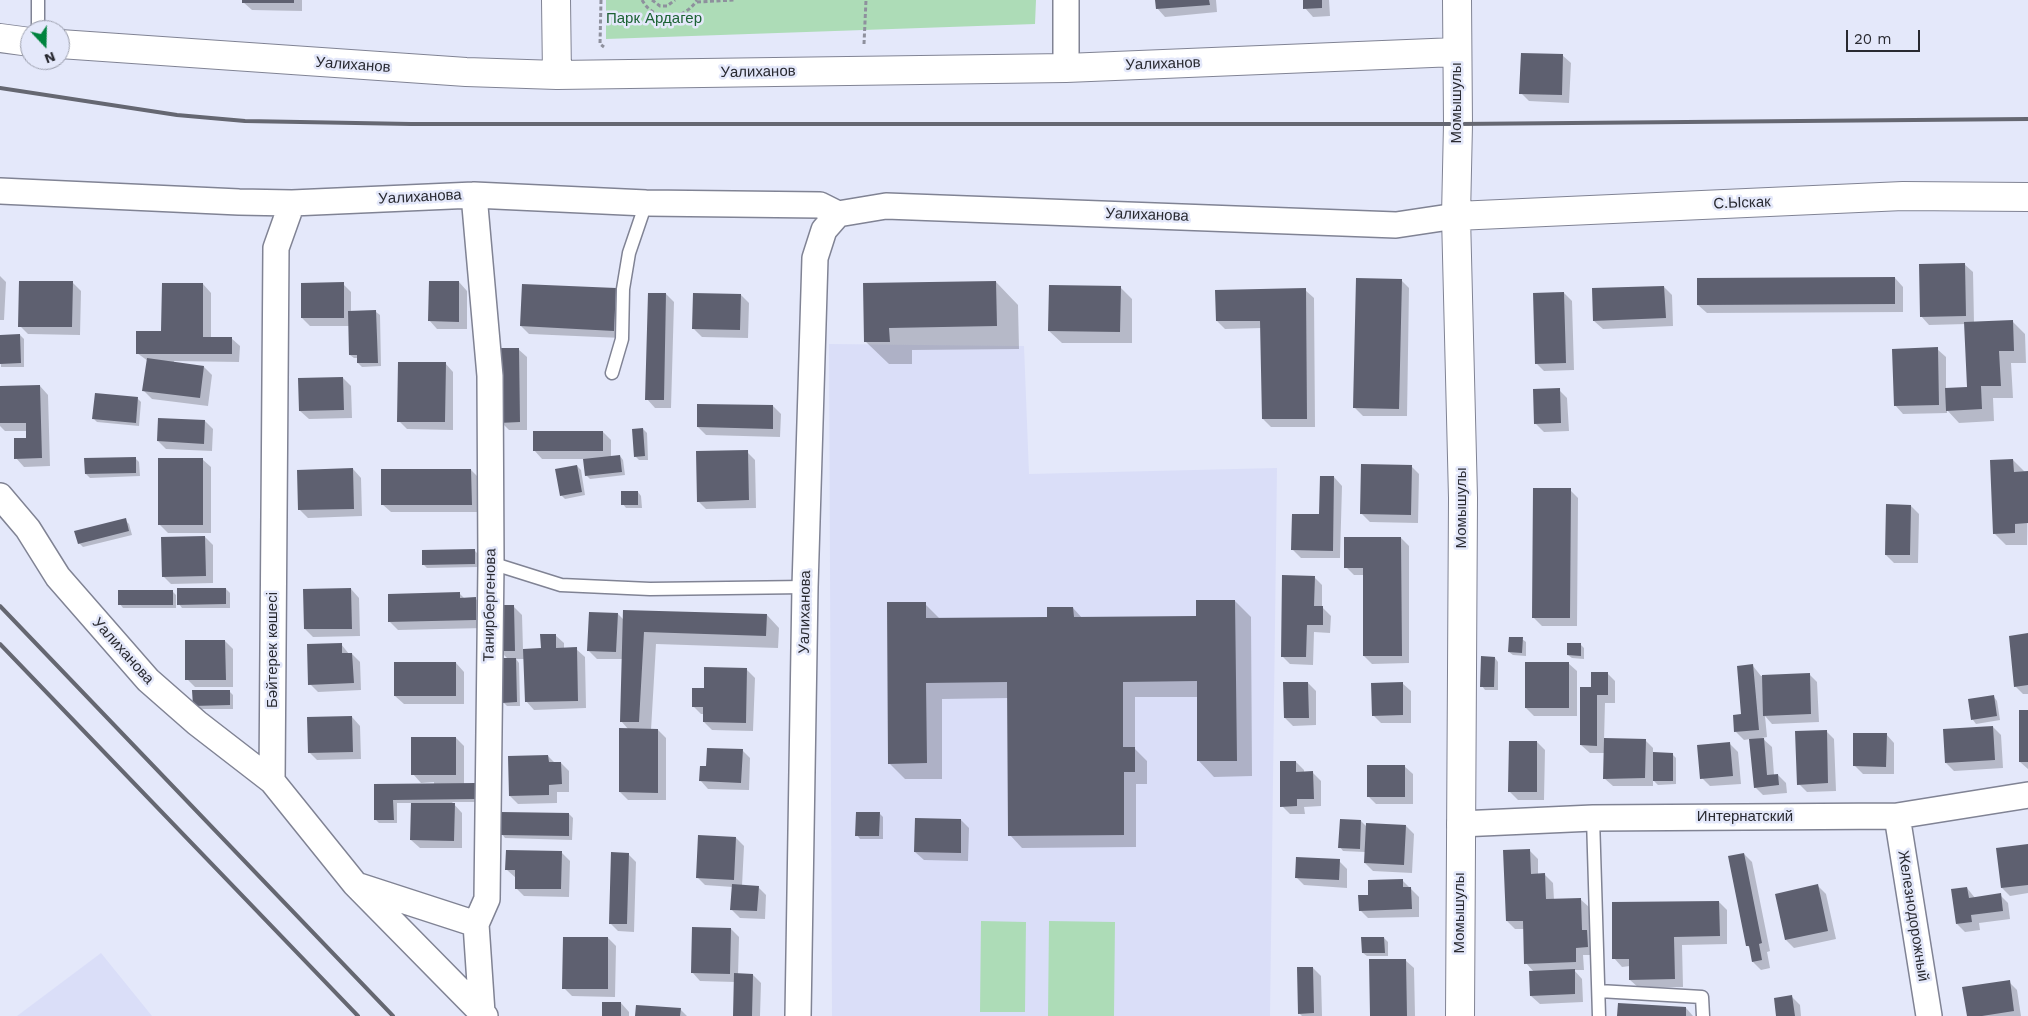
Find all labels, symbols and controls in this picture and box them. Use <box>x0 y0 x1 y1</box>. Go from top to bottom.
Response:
park label: Парк Ардагер <box>606 10 702 28</box>
north arrow <box>20 20 70 70</box>
scale bar <box>1848 20 1922 52</box>
text: 20 m <box>1854 30 1892 48</box>
text: N <box>42 49 58 67</box>
street label: Уалиханов <box>315 53 391 77</box>
street label: Уалиханов <box>1125 54 1201 74</box>
street label: Уалиханов <box>720 62 796 82</box>
street label: Момышулы <box>1448 63 1466 143</box>
street label: Уалиханова <box>378 186 462 208</box>
street label: С.Ыскак <box>1713 193 1771 213</box>
street label: Уалиханова <box>1105 205 1189 225</box>
street label: Момышулы <box>1453 468 1471 548</box>
street label: Танирбергенова <box>480 548 500 662</box>
street label: Уалиханова <box>795 570 815 654</box>
street label: Бәйтерек көшесі <box>264 592 282 708</box>
street label: Уалиханова <box>88 614 158 688</box>
street label: Интернатский <box>1697 808 1793 826</box>
street label: Железнодорожный <box>1894 849 1932 983</box>
street label: Момышулы <box>1451 873 1469 953</box>

